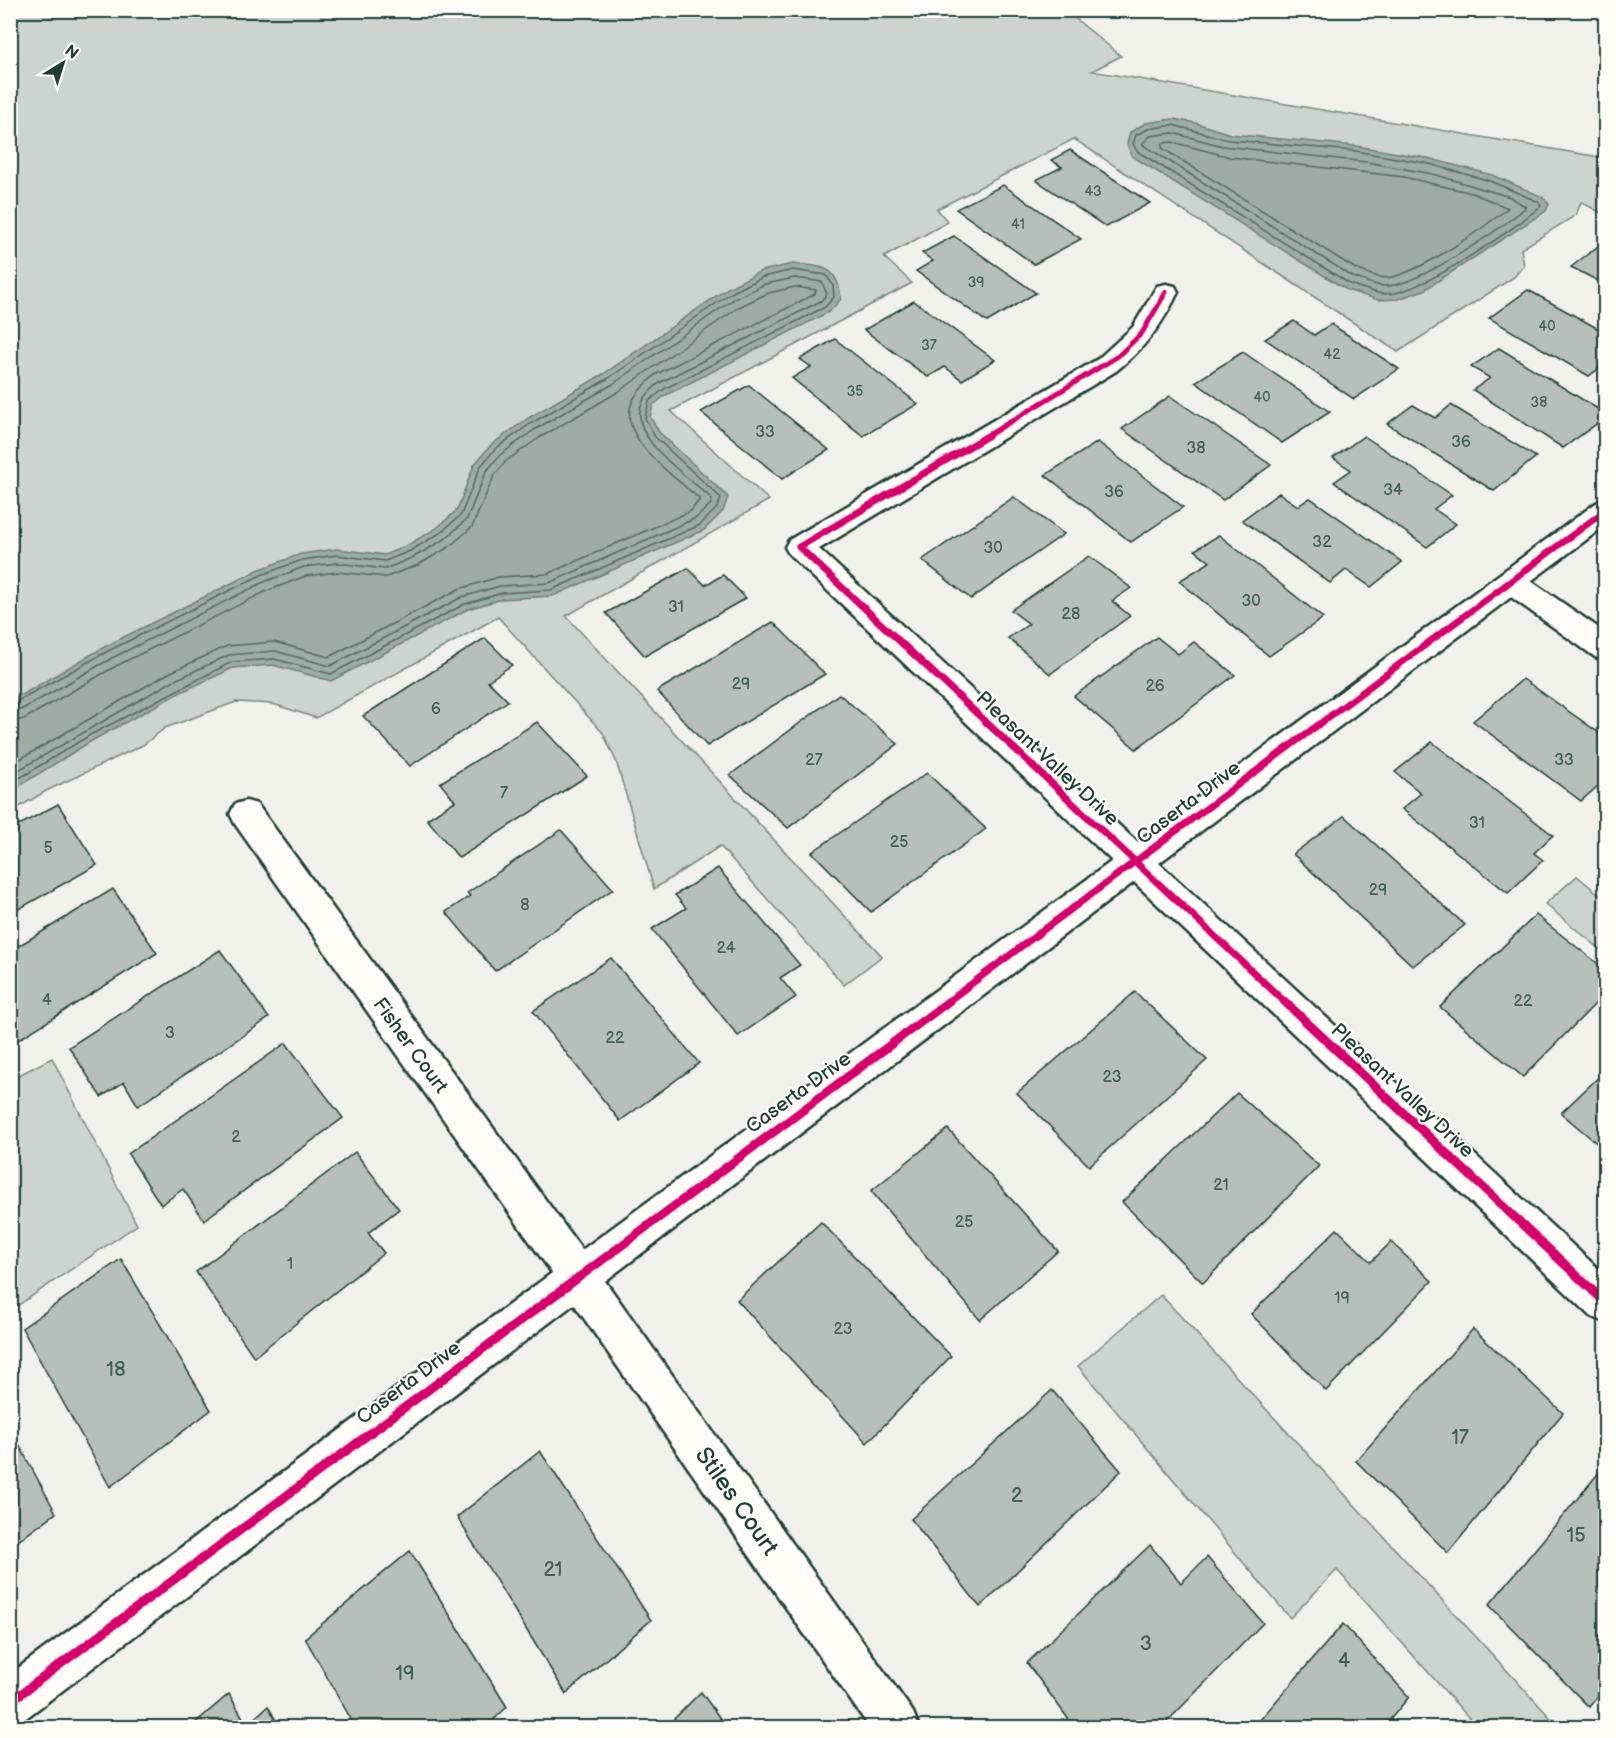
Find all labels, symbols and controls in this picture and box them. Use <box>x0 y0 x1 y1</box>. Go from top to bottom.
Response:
north arrow <box>33 33 93 93</box>
text: N <box>61 41 82 64</box>
house number: 43 <box>1084 183 1102 200</box>
house number: 41 <box>1011 216 1025 233</box>
house number: 39 <box>968 274 984 291</box>
house number: 40 <box>1539 318 1555 335</box>
house number: 37 <box>921 337 937 354</box>
house number: 42 <box>1324 346 1341 363</box>
house number: 35 <box>847 383 863 400</box>
house number: 40 <box>1254 389 1270 406</box>
house number: 38 <box>1531 394 1547 411</box>
house number: 33 <box>755 423 775 442</box>
house number: 36 <box>1451 433 1471 452</box>
house number: 38 <box>1186 439 1206 458</box>
house number: 34 <box>1383 481 1403 500</box>
house number: 36 <box>1104 483 1124 502</box>
house number: 32 <box>1312 533 1332 552</box>
house number: 30 <box>983 539 1003 558</box>
house number: 30 <box>1241 592 1261 611</box>
house number: 31 <box>668 598 684 617</box>
house number: 28 <box>1062 605 1080 624</box>
house number: 29 <box>732 675 750 694</box>
house number: 26 <box>1145 677 1165 696</box>
street label: Pleasant Valley Drive <box>971 686 1124 831</box>
house number: 6 <box>431 700 441 719</box>
house number: 27 <box>805 751 823 770</box>
house number: 33 <box>1554 751 1574 770</box>
street label: Caserta Drive <box>1132 756 1245 850</box>
house number: 7 <box>500 784 508 803</box>
house number: 31 <box>1469 814 1485 833</box>
house number: 25 <box>890 833 908 852</box>
house number: 5 <box>43 839 53 858</box>
house number: 29 <box>1369 881 1387 900</box>
house number: 8 <box>520 896 530 915</box>
house number: 24 <box>717 939 736 958</box>
house number: 4 <box>42 991 52 1010</box>
house number: 22 <box>1514 992 1533 1011</box>
street label: Fisher Court <box>368 993 453 1098</box>
street label: Pleasant Valley Drive <box>1326 1018 1479 1163</box>
house number: 3 <box>165 1024 175 1043</box>
house number: 22 <box>606 1029 625 1048</box>
street label: Caserta Drive <box>741 1047 856 1139</box>
house number: 23 <box>1103 1068 1122 1087</box>
house number: 2 <box>231 1128 241 1147</box>
house number: 21 <box>1213 1176 1229 1195</box>
house number: 25 <box>955 1213 973 1232</box>
house number: 1 <box>287 1255 293 1274</box>
house number: 19 <box>1334 1289 1350 1308</box>
house number: 23 <box>834 1320 853 1339</box>
street label: Caserta Drive <box>352 1336 465 1430</box>
house number: 18 <box>106 1358 126 1382</box>
house number: 17 <box>1451 1426 1469 1450</box>
street label: Stiles Court <box>689 1442 785 1561</box>
house number: 2 <box>1011 1484 1023 1508</box>
house number: 15 <box>1566 1524 1586 1548</box>
house number: 21 <box>543 1558 563 1582</box>
house number: 3 <box>1140 1632 1152 1656</box>
house number: 4 <box>1338 1649 1350 1673</box>
house number: 19 <box>395 1662 415 1686</box>

